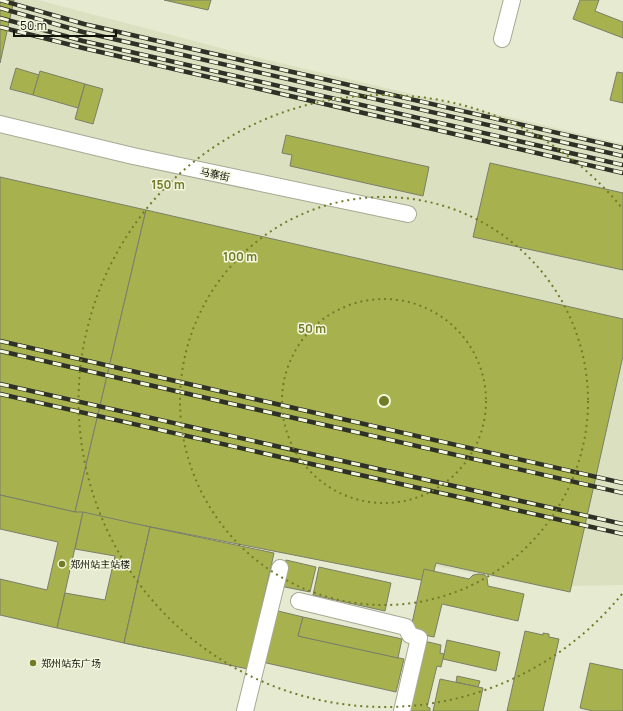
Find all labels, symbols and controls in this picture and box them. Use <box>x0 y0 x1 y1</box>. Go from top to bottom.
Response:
scale bar <box>14 12 116 38</box>
text: 50 m <box>20 17 47 34</box>
street label: 马寨街 <box>199 164 231 184</box>
text: 150 m <box>151 176 185 193</box>
text: 100 m <box>223 248 257 265</box>
text: 50 m <box>298 320 326 337</box>
centre of rings <box>377 394 391 408</box>
place label: 郑州站主站楼 <box>70 557 130 571</box>
marker: 郑州站主站楼 <box>57 559 67 569</box>
place label: 郑州站东广场 <box>41 656 101 670</box>
marker: 郑州站东广场 <box>28 658 38 668</box>

